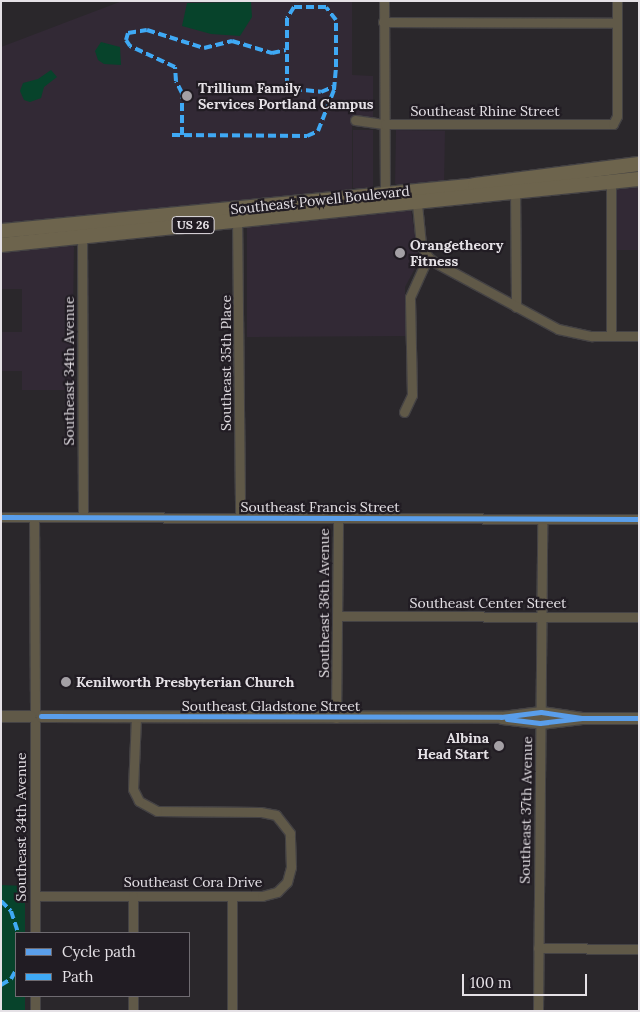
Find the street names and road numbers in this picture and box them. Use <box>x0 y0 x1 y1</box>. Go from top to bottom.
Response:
street label: Southeast Rhine Street <box>410 103 560 119</box>
street label: Southeast Powell Boulevard <box>230 182 410 218</box>
road number: US 26 <box>170 216 216 234</box>
street label: Southeast 35th Place <box>218 295 234 431</box>
street label: Southeast 34th Avenue <box>61 296 77 446</box>
street label: Southeast Francis Street <box>240 499 400 515</box>
street label: Southeast 36th Avenue <box>316 528 332 678</box>
street label: Southeast Center Street <box>410 595 566 611</box>
street label: Southeast Gladstone Street <box>182 698 360 714</box>
street label: Southeast 37th Avenue <box>516 736 536 884</box>
street label: Southeast 34th Avenue <box>13 752 29 902</box>
street label: Southeast Cora Drive <box>124 874 262 890</box>

